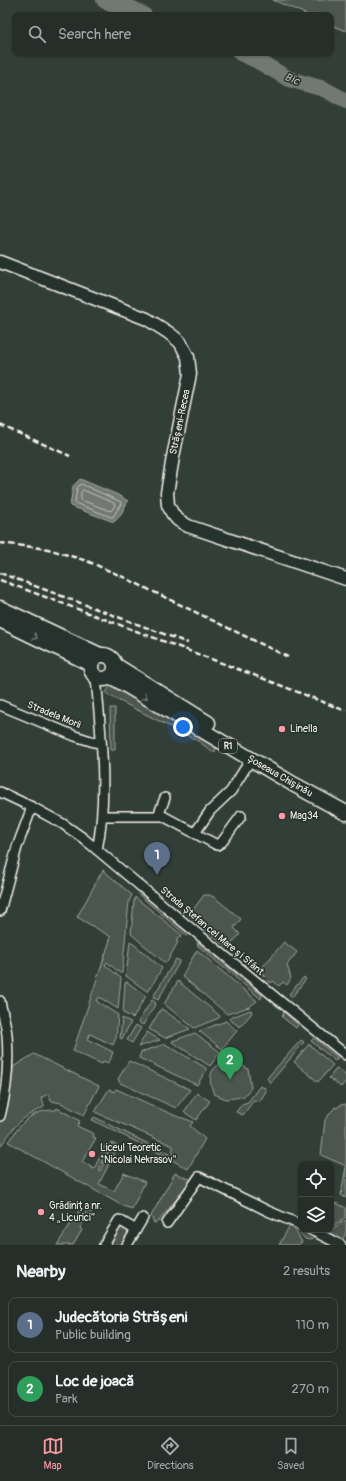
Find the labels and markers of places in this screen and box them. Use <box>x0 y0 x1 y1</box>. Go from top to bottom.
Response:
place label: Linella <box>290 723 318 735</box>
marker: Linella <box>277 724 287 734</box>
place label: Mag34 <box>290 810 318 822</box>
marker: Mag34 <box>277 811 287 821</box>
pin: 1 <box>144 842 170 875</box>
pin: 2 <box>217 1047 243 1080</box>
place label: Liceul Teoretic "Nicolai Nekrasov" <box>100 1142 177 1166</box>
marker: Liceul Teoretic "Nicolai Nekrasov" <box>87 1149 97 1159</box>
place label: Grădinița nr. 4 „Licurici” <box>49 1200 102 1224</box>
marker: Grădinița nr. 4 „Licurici” <box>36 1207 46 1217</box>

